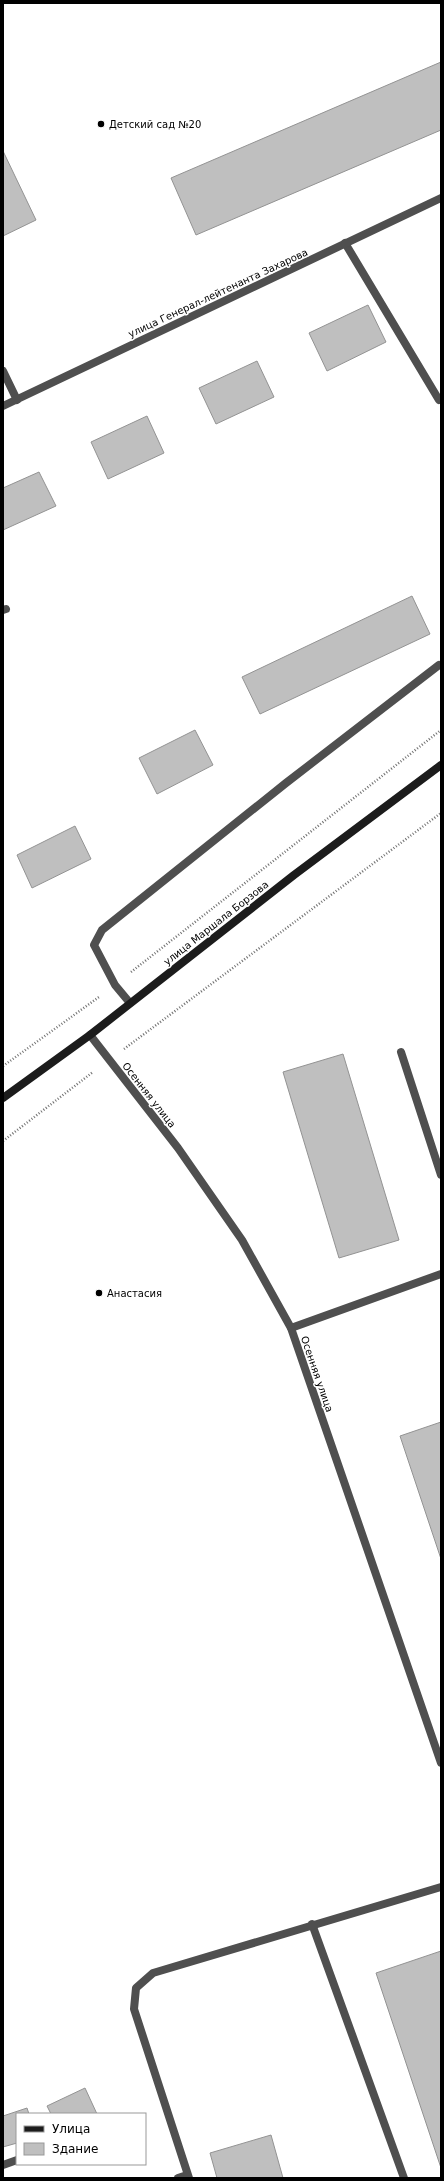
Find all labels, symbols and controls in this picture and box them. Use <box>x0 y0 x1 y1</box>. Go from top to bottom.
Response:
marker: Детский сад №20 <box>96 119 106 129</box>
place label: Детский сад №20 <box>109 119 201 130</box>
street label: улица Генерал-лейтенанта Захарова <box>127 246 309 340</box>
street label: улица Маршала Борзова <box>161 879 271 967</box>
street label: Осенняя улица <box>120 1060 178 1130</box>
marker: Анастасия <box>94 1288 104 1298</box>
place label: Анастасия <box>107 1288 162 1299</box>
street label: Осенняя улица <box>299 1335 335 1413</box>
legend <box>16 2113 146 2165</box>
text: Улица <box>52 2122 90 2136</box>
text: Здание <box>52 2142 98 2156</box>

